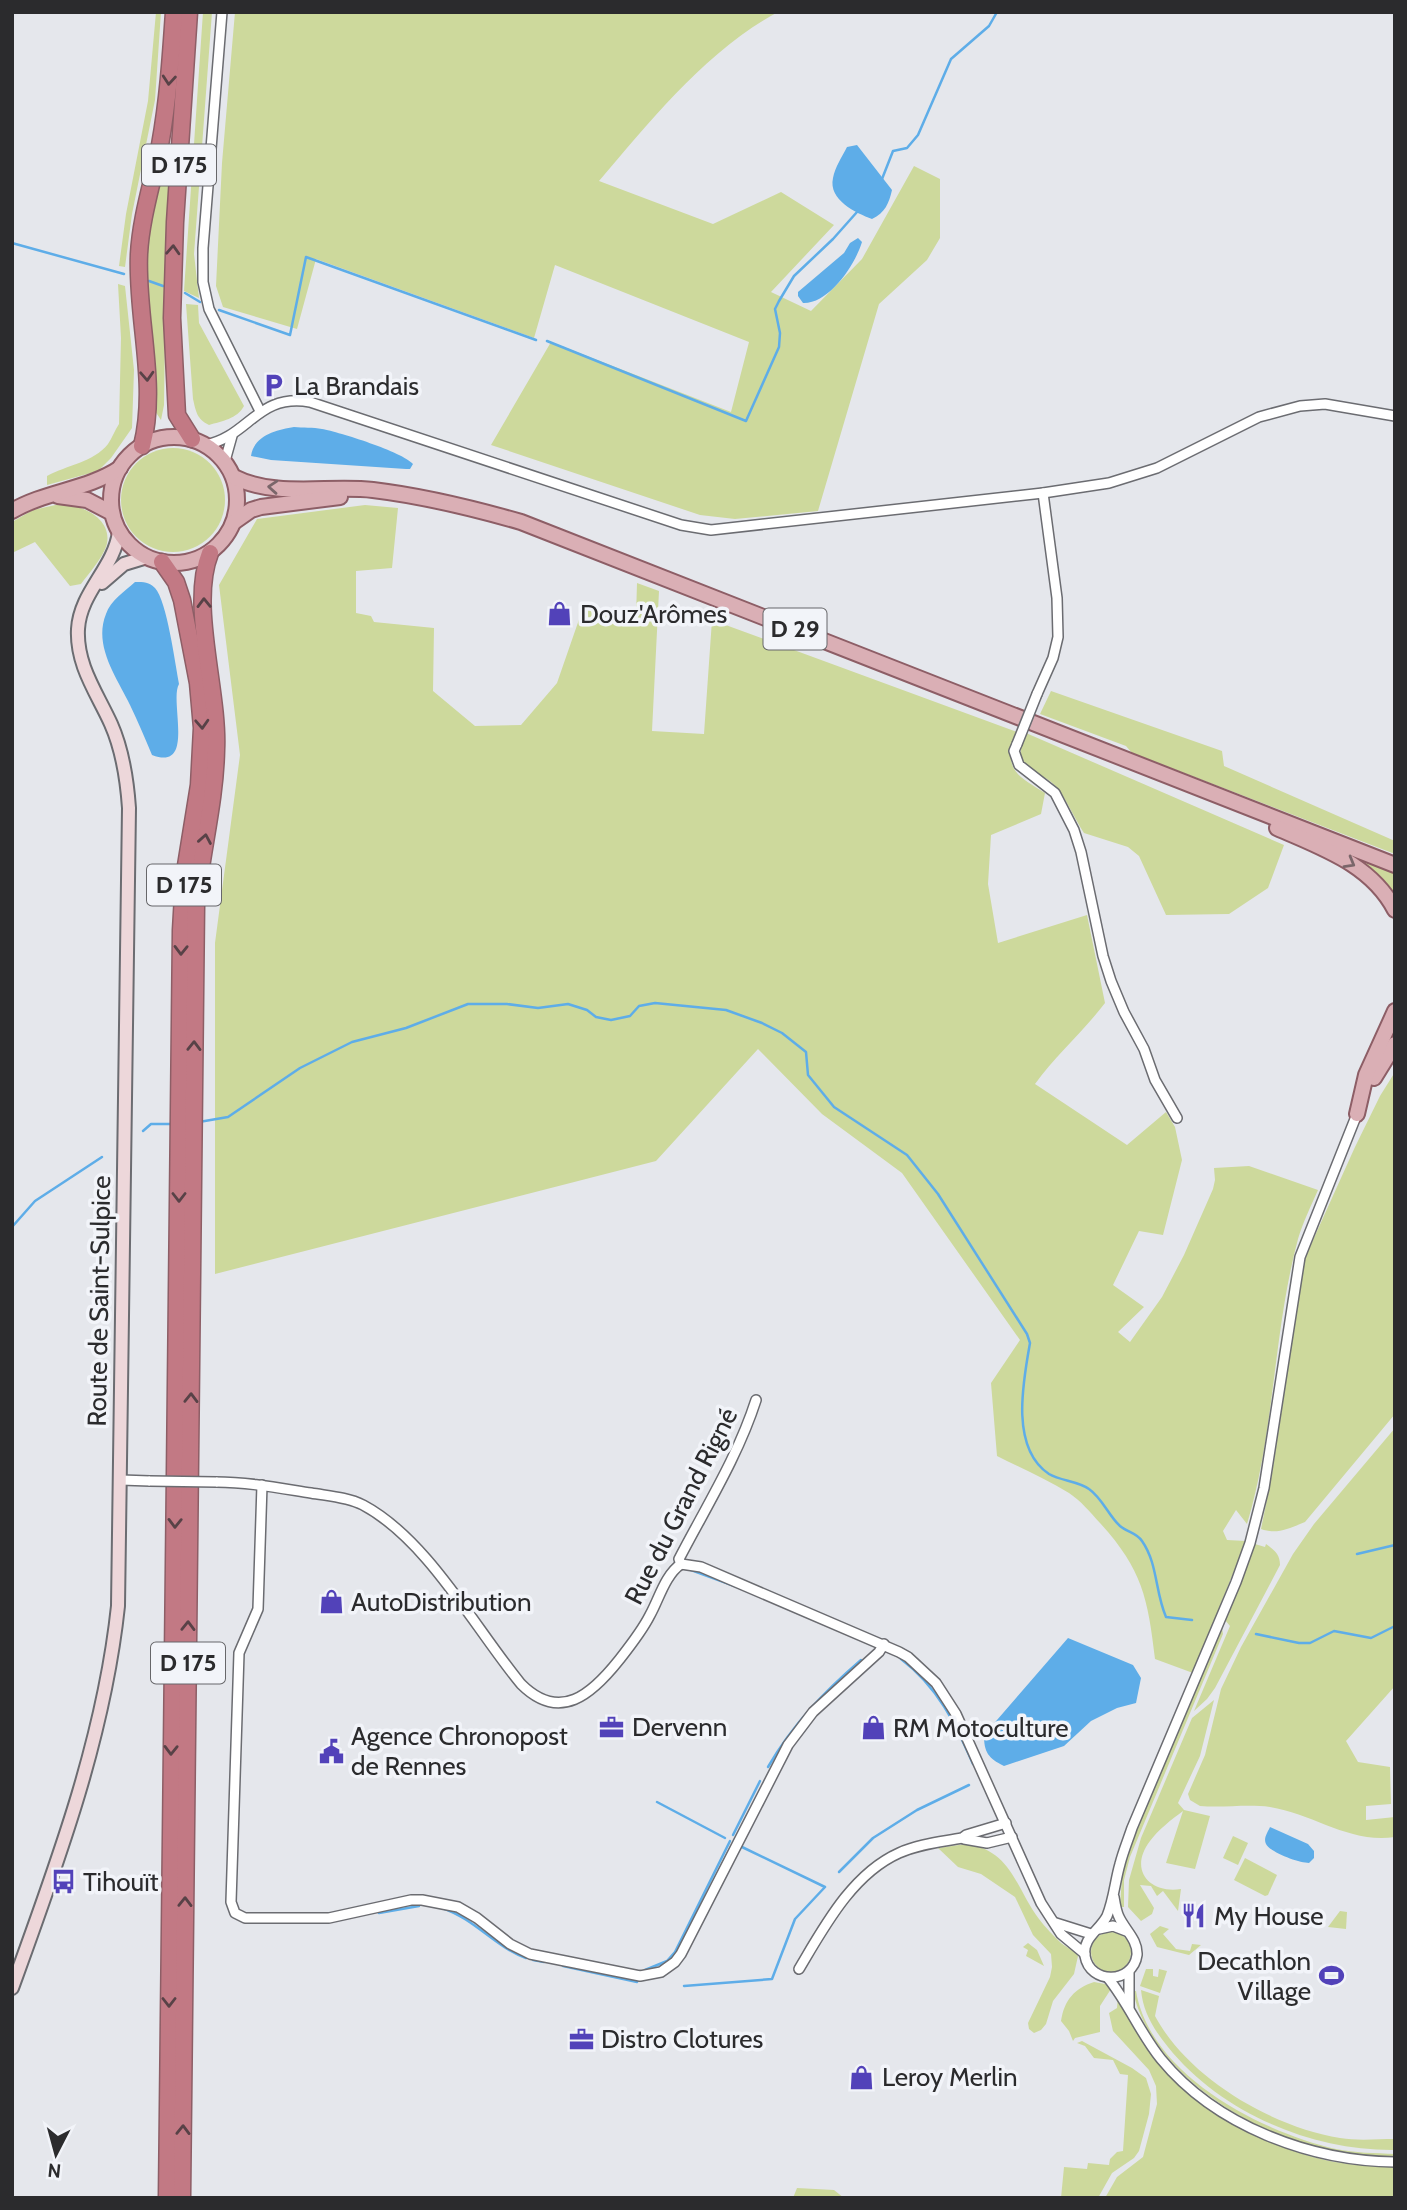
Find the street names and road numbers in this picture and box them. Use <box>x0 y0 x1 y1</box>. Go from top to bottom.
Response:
road number: D 175 <box>142 145 216 186</box>
road number: D 29 <box>764 608 826 650</box>
road number: D 175 <box>147 864 221 906</box>
street label: Route de Saint-Sulpice <box>81 1175 117 1427</box>
street label: Rue du Grand Rigné <box>618 1402 744 1610</box>
road number: D 175 <box>151 1643 225 1684</box>

